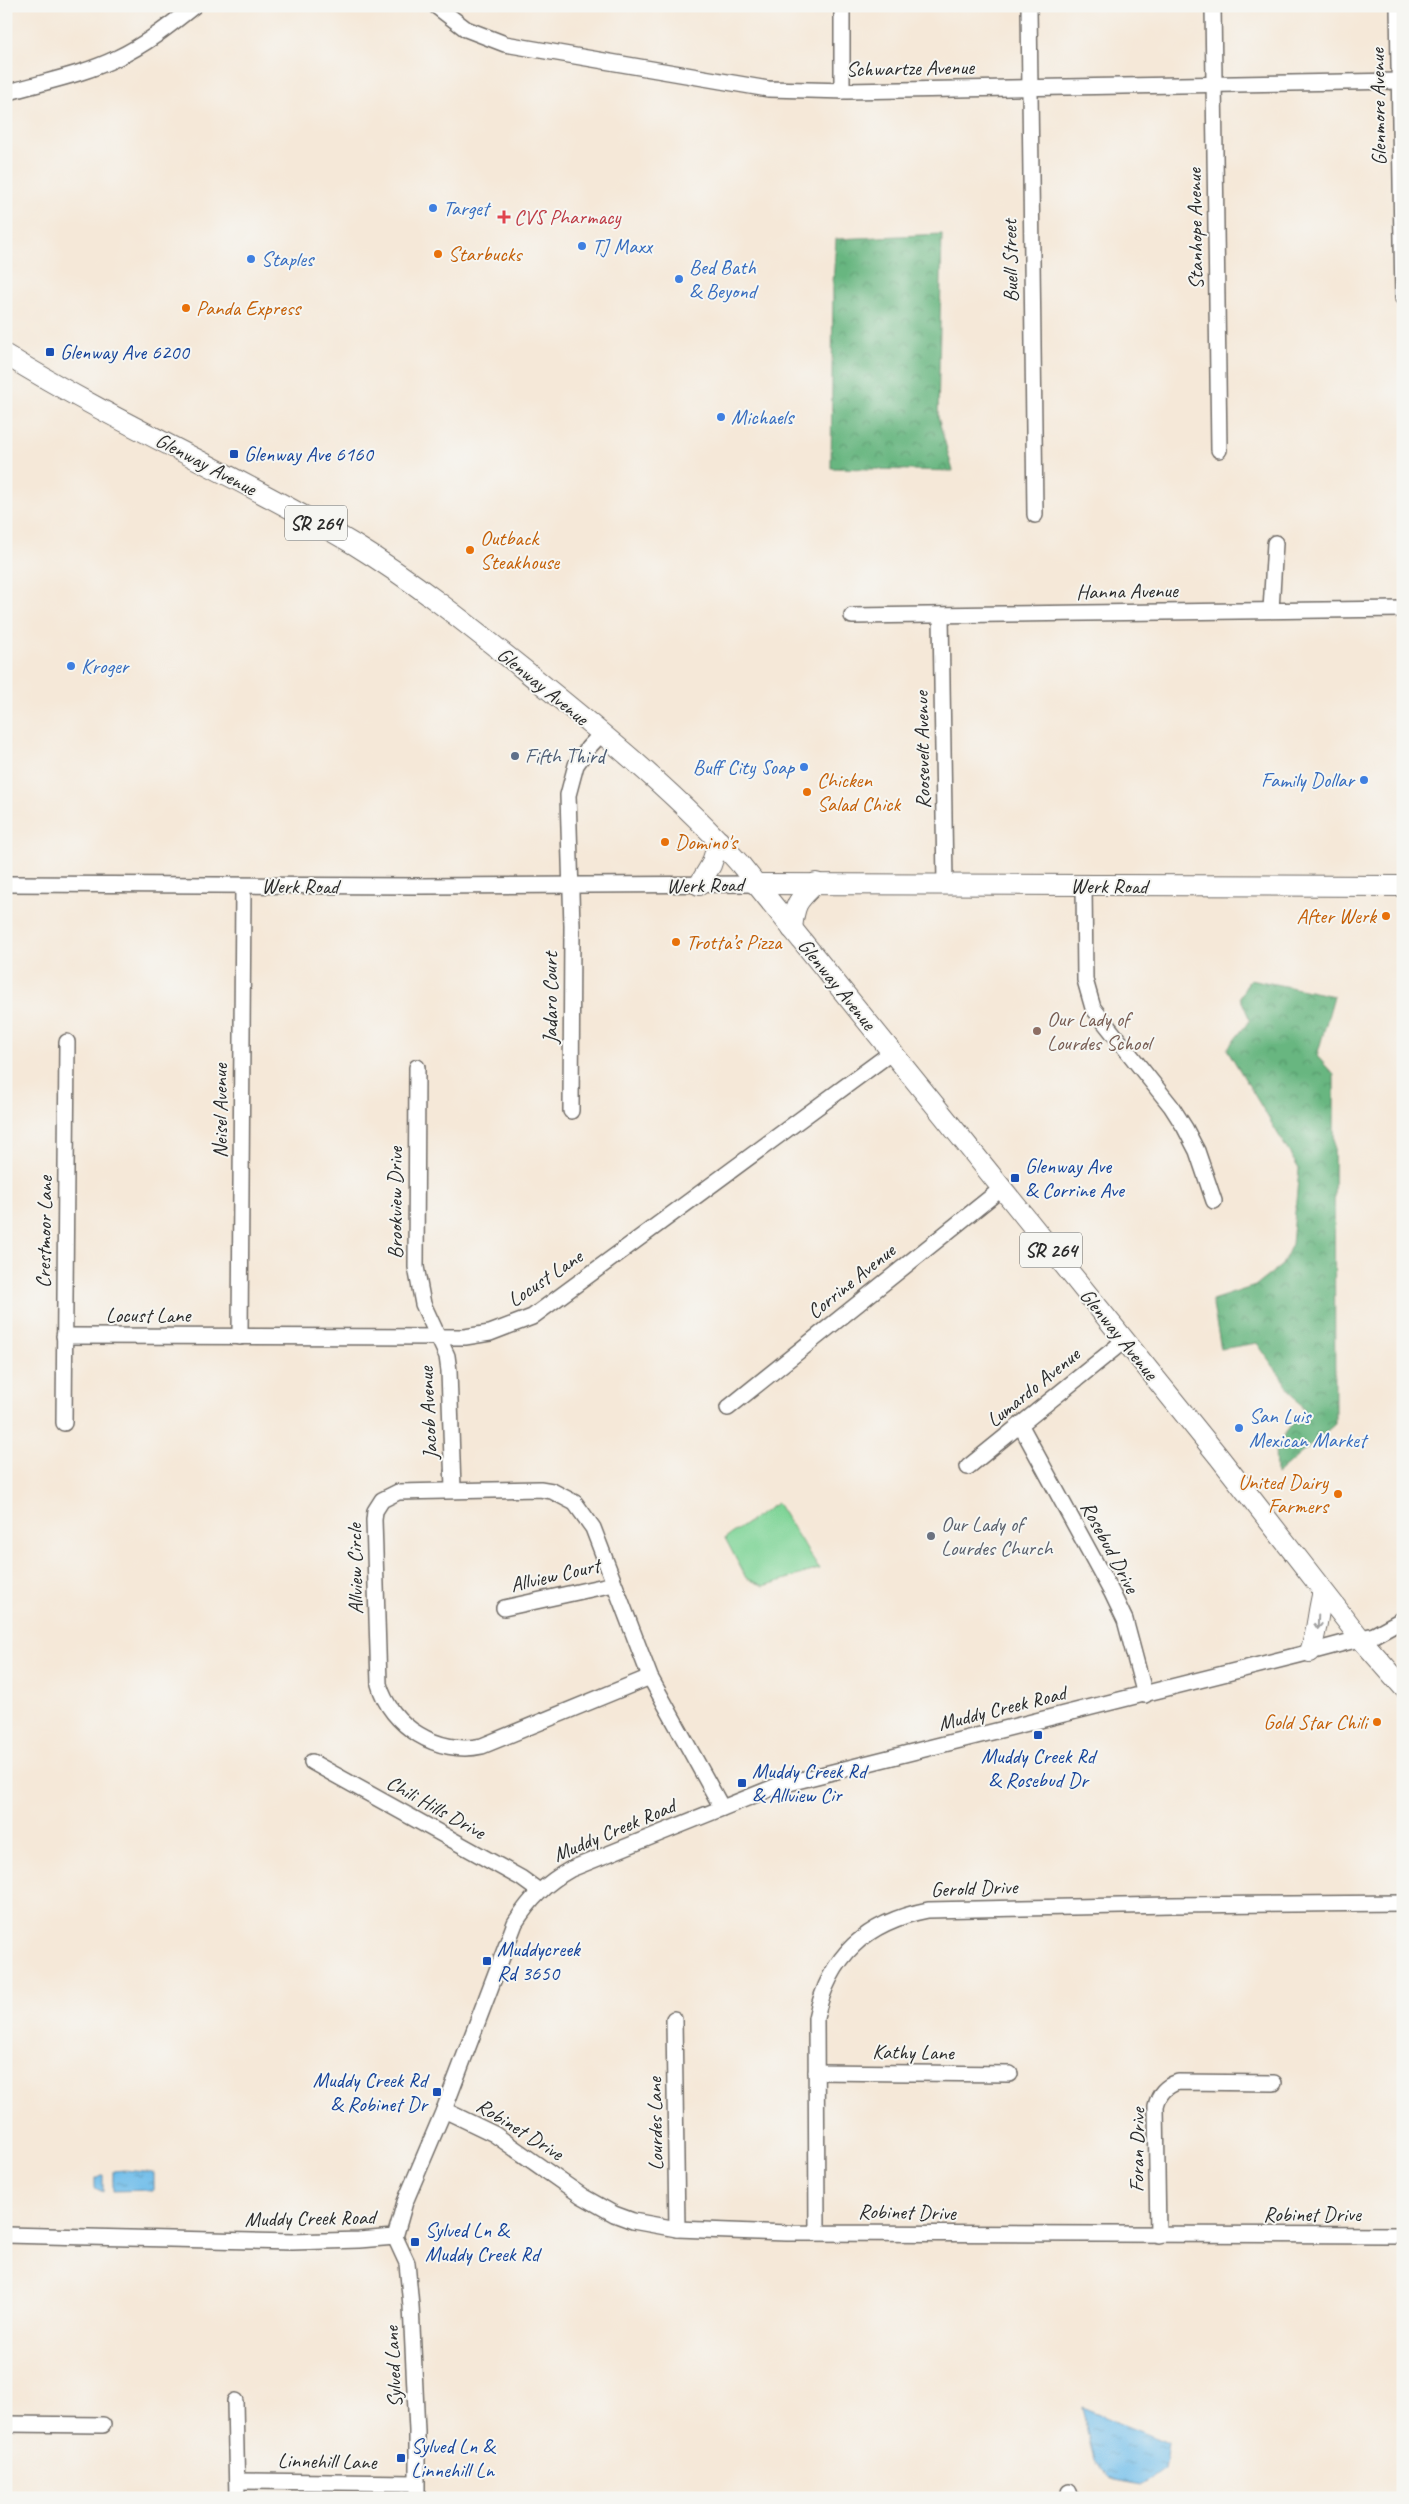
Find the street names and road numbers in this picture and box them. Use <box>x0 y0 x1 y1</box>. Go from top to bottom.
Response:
street label: Glenmore Avenue <box>1364 47 1392 166</box>
street label: Schwartze Avenue <box>846 54 975 82</box>
street label: Stanhope Avenue <box>1181 167 1209 290</box>
street label: Buell Street <box>996 217 1024 303</box>
street label: Glenway Avenue <box>151 427 262 502</box>
road number: SR 264 <box>285 506 347 540</box>
street label: Hanna Avenue <box>1076 577 1179 605</box>
street label: Glenway Avenue <box>492 641 595 731</box>
street label: Roosevelt Avenue <box>908 689 936 809</box>
street label: Werk Road <box>666 871 747 899</box>
street label: Werk Road <box>261 873 341 899</box>
street label: Werk Road <box>1070 873 1150 899</box>
street label: Glenway Avenue <box>792 933 882 1036</box>
street label: Jadaro Court <box>537 950 563 1045</box>
street label: Neisel Avenue <box>207 1063 233 1158</box>
street label: Brookview Drive <box>382 1146 408 1259</box>
street label: Crestmoor Lane <box>30 1175 58 1288</box>
road number: SR 264 <box>1020 1232 1082 1268</box>
street label: Corrine Avenue <box>802 1237 901 1324</box>
street label: Locust Lane <box>503 1242 589 1312</box>
street label: Glenway Avenue <box>1074 1283 1164 1386</box>
street label: Locust Lane <box>106 1302 192 1328</box>
street label: Lumardo Avenue <box>981 1341 1086 1433</box>
street label: Jacob Avenue <box>413 1365 443 1461</box>
street label: Rosebud Drive <box>1075 1497 1146 1598</box>
street label: Allview Circle <box>341 1521 369 1615</box>
street label: Allview Court <box>508 1551 605 1598</box>
street label: Muddy Creek Road <box>935 1679 1071 1736</box>
street label: Chili Hills Drive <box>382 1769 491 1845</box>
street label: Muddy Creek Road <box>549 1791 682 1867</box>
street label: Gerold Drive <box>930 1873 1020 1903</box>
street label: Kathy Lane <box>872 2038 955 2066</box>
street label: Lourdes Lane <box>641 2076 669 2171</box>
street label: Robinet Drive <box>472 2092 569 2166</box>
street label: Foran Drive <box>1123 2105 1151 2192</box>
street label: Robinet Drive <box>858 2198 957 2226</box>
street label: Robinet Drive <box>1263 2201 1362 2227</box>
street label: Muddy Creek Road <box>244 2204 378 2232</box>
street label: Sylved Lane <box>378 2325 408 2408</box>
street label: Linnehill Lane <box>277 2447 378 2475</box>

